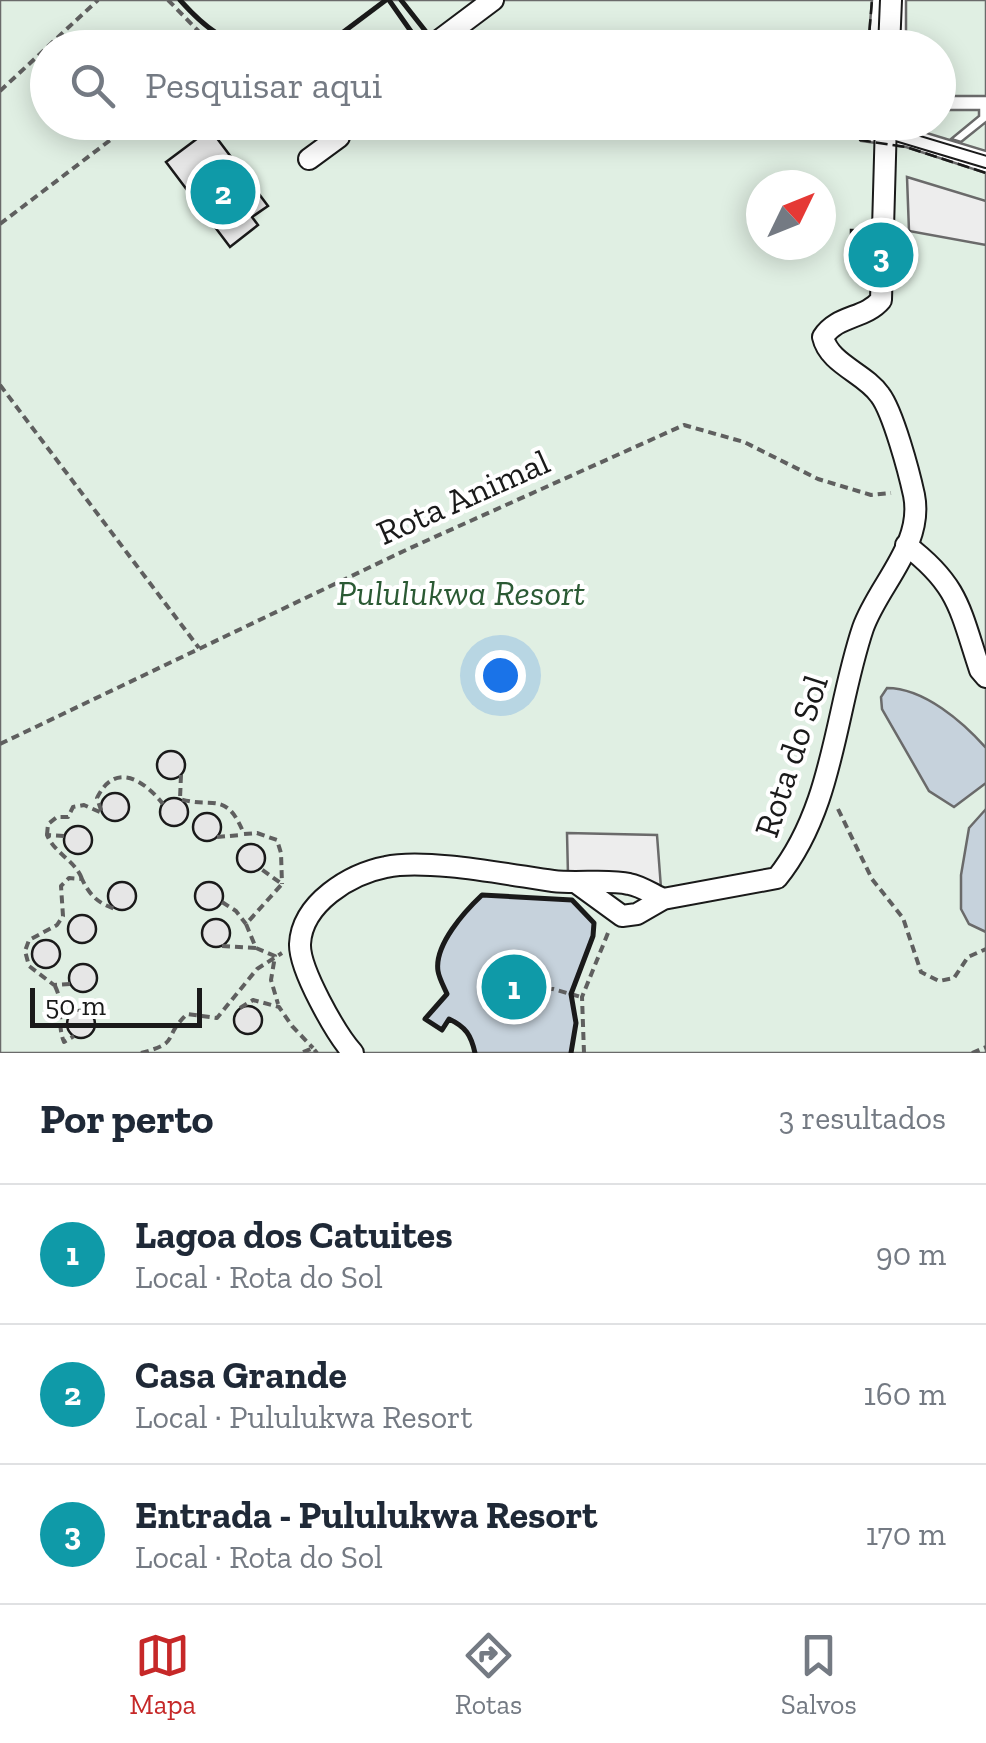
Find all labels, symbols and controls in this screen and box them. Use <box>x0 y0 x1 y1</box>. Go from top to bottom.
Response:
search box <box>30 30 956 140</box>
icon: search <box>65 58 120 113</box>
text: Pesquisar aqui <box>145 62 382 108</box>
pin: 2 <box>190 154 256 230</box>
north arrow <box>746 170 836 260</box>
pin: 3 <box>848 218 914 292</box>
street label: Rota Animal <box>370 440 556 554</box>
park label: Pululukwa Resort <box>337 572 585 614</box>
your location <box>475 650 526 701</box>
street label: Rota do Sol <box>745 670 837 842</box>
pin: 1 <box>482 950 546 1024</box>
scale bar <box>30 983 202 1028</box>
text: 50 m <box>45 989 106 1022</box>
text: Por perto <box>40 1093 214 1144</box>
text: 3 resultados <box>779 1099 946 1137</box>
text: Lagoa dos Catuites <box>135 1212 453 1258</box>
text: 1 <box>66 1235 79 1273</box>
text: 90 m <box>876 1235 946 1273</box>
text: Local · Rota do Sol <box>135 1258 383 1296</box>
text: Casa Grande <box>135 1352 347 1398</box>
text: 2 <box>64 1375 81 1413</box>
text: 160 m <box>863 1375 946 1413</box>
text: Local · Pululukwa Resort <box>135 1398 472 1436</box>
text: Entrada - Pululukwa Resort <box>135 1492 597 1538</box>
text: 3 <box>64 1515 81 1553</box>
text: 170 m <box>866 1515 946 1553</box>
text: Local · Rota do Sol <box>135 1538 383 1576</box>
tab: Mapa <box>129 1628 196 1721</box>
tab: Rotas <box>455 1628 522 1721</box>
tab: Salvos <box>781 1628 857 1721</box>

